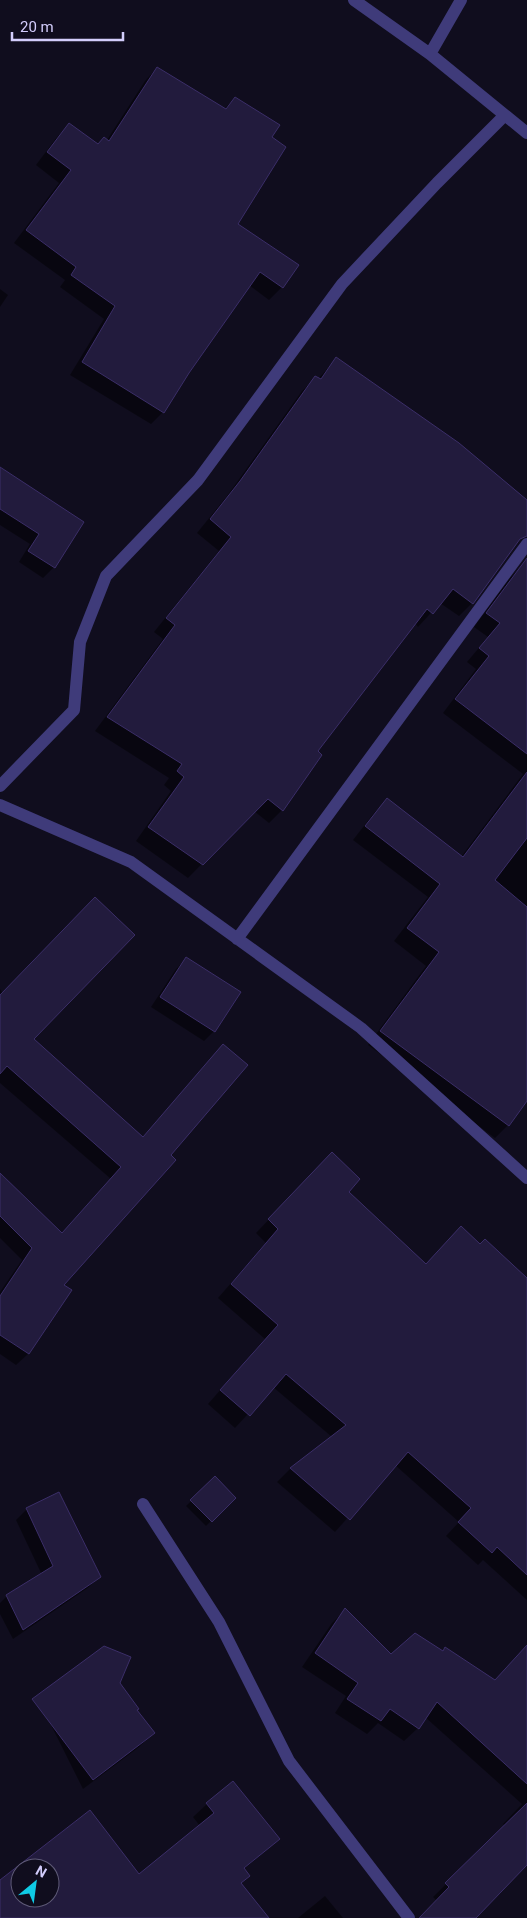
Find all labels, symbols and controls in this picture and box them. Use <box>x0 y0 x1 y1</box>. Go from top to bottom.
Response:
scale bar <box>12 10 124 42</box>
text: 20 m <box>20 18 54 36</box>
north arrow <box>10 1858 60 1908</box>
text: N <box>33 1862 50 1881</box>

